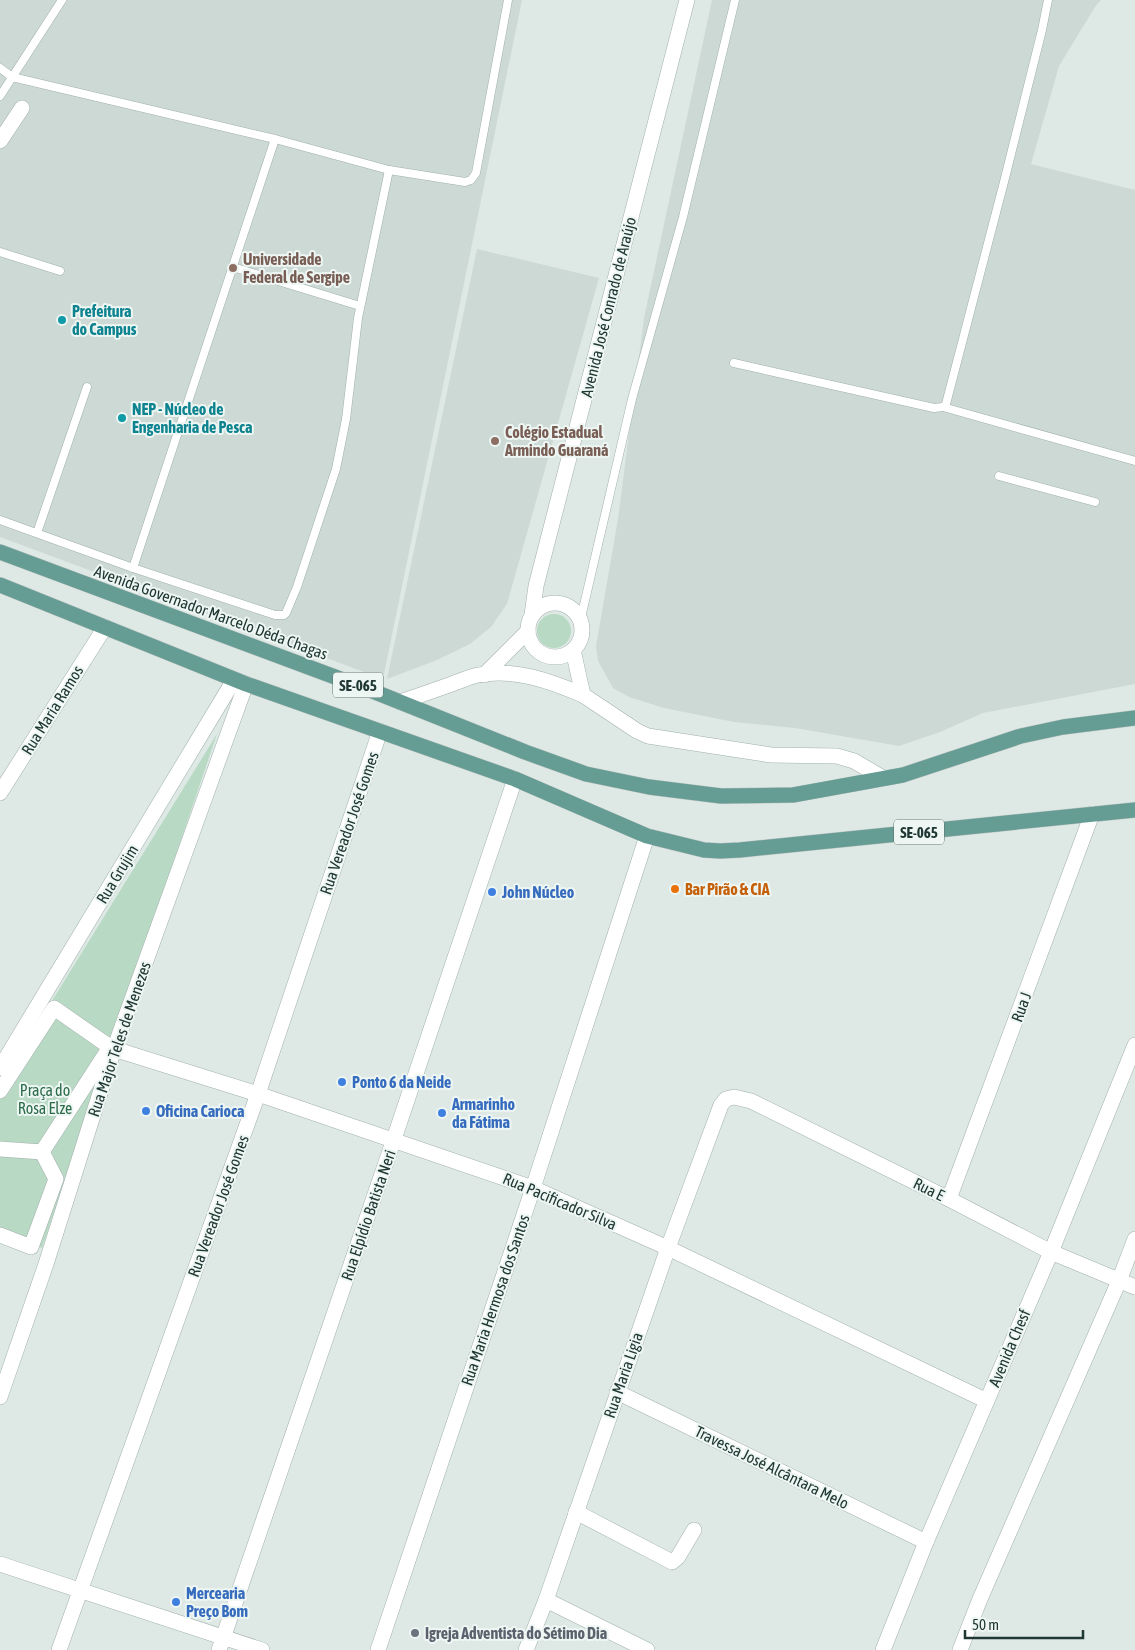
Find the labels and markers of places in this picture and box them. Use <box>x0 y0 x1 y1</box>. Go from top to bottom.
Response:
place label: Universidade Federal de Sergipe <box>243 250 350 286</box>
marker: Universidade Federal de Sergipe <box>227 262 239 274</box>
place label: Prefeitura do Campus <box>72 302 137 338</box>
marker: Prefeitura do Campus <box>56 314 68 326</box>
place label: NEP - Núcleo de Engenharia de Pesca <box>132 400 252 436</box>
marker: NEP - Núcleo de Engenharia de Pesca <box>116 412 128 424</box>
place label: Colégio Estadual Armindo Guaraná <box>504 423 609 459</box>
marker: Colégio Estadual Armindo Guaraná <box>489 435 501 447</box>
place label: Bar Pirão & CIA <box>685 880 770 898</box>
place label: John Núcleo <box>501 883 575 901</box>
marker: Bar Pirão & CIA <box>669 883 681 895</box>
marker: John Núcleo <box>486 886 498 898</box>
place label: Ponto 6 da Neide <box>352 1073 451 1091</box>
marker: Ponto 6 da Neide <box>336 1076 348 1088</box>
place label: Armarinho da Fátima <box>451 1095 515 1131</box>
place label: Oficina Carioca <box>156 1102 244 1120</box>
marker: Oficina Carioca <box>140 1105 152 1117</box>
marker: Armarinho da Fátima <box>436 1107 448 1119</box>
place label: Mercearia Preço Bom <box>186 1584 248 1620</box>
marker: Mercearia Preço Bom <box>170 1596 182 1608</box>
place label: Igreja Adventista do Sétimo Dia <box>425 1624 607 1642</box>
marker: Igreja Adventista do Sétimo Dia <box>409 1627 421 1639</box>

